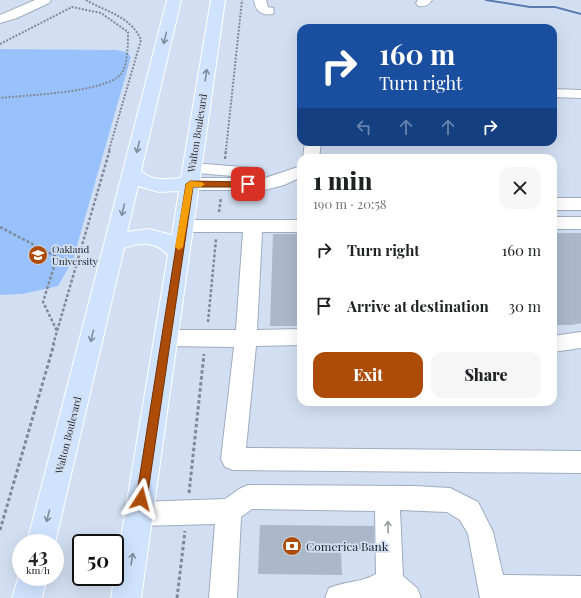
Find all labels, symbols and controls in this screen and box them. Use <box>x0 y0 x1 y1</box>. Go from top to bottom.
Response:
one-way arrow <box>160 31 168 44</box>
text: 160 m <box>379 35 455 72</box>
icon: right <box>313 40 365 92</box>
one-way arrow <box>202 69 210 82</box>
text: Turn right <box>379 71 462 95</box>
street label: Walton Boulevard <box>184 93 210 174</box>
icon: left <box>353 116 375 138</box>
icon: ahead <box>395 116 417 138</box>
icon: ahead <box>437 116 459 138</box>
icon: right <box>479 116 501 138</box>
one-way arrow <box>134 141 141 154</box>
text: 1 min <box>313 164 372 196</box>
pin <box>231 167 265 201</box>
button: close <box>499 167 541 209</box>
icon: arrive <box>237 173 259 195</box>
text: 190 m · 20:58 <box>313 195 387 212</box>
one-way arrow <box>119 203 126 216</box>
icon: right <box>313 239 335 261</box>
text: Turn right <box>347 240 420 260</box>
text: 160 m <box>502 240 541 260</box>
place label: Oakland University <box>52 242 98 268</box>
school or university icon: Oakland University <box>27 244 49 266</box>
icon: arrive <box>313 295 335 317</box>
text: Arrive at destination <box>347 296 489 316</box>
text: 30 m <box>508 296 541 316</box>
one-way arrow <box>88 329 95 342</box>
button: Exit <box>313 352 423 398</box>
button: Share <box>431 352 541 398</box>
street label: Walton Boulevard <box>51 395 84 476</box>
position arrow <box>120 478 162 520</box>
one-way arrow <box>43 510 51 523</box>
one-way arrow <box>384 521 392 534</box>
speed limit sign: 50 <box>72 534 124 586</box>
bank icon: Comerica Bank <box>281 535 303 557</box>
place label: Comerica Bank <box>306 538 389 554</box>
text: 43 <box>28 541 48 568</box>
one-way arrow <box>128 553 136 566</box>
text: km/h <box>26 563 50 577</box>

